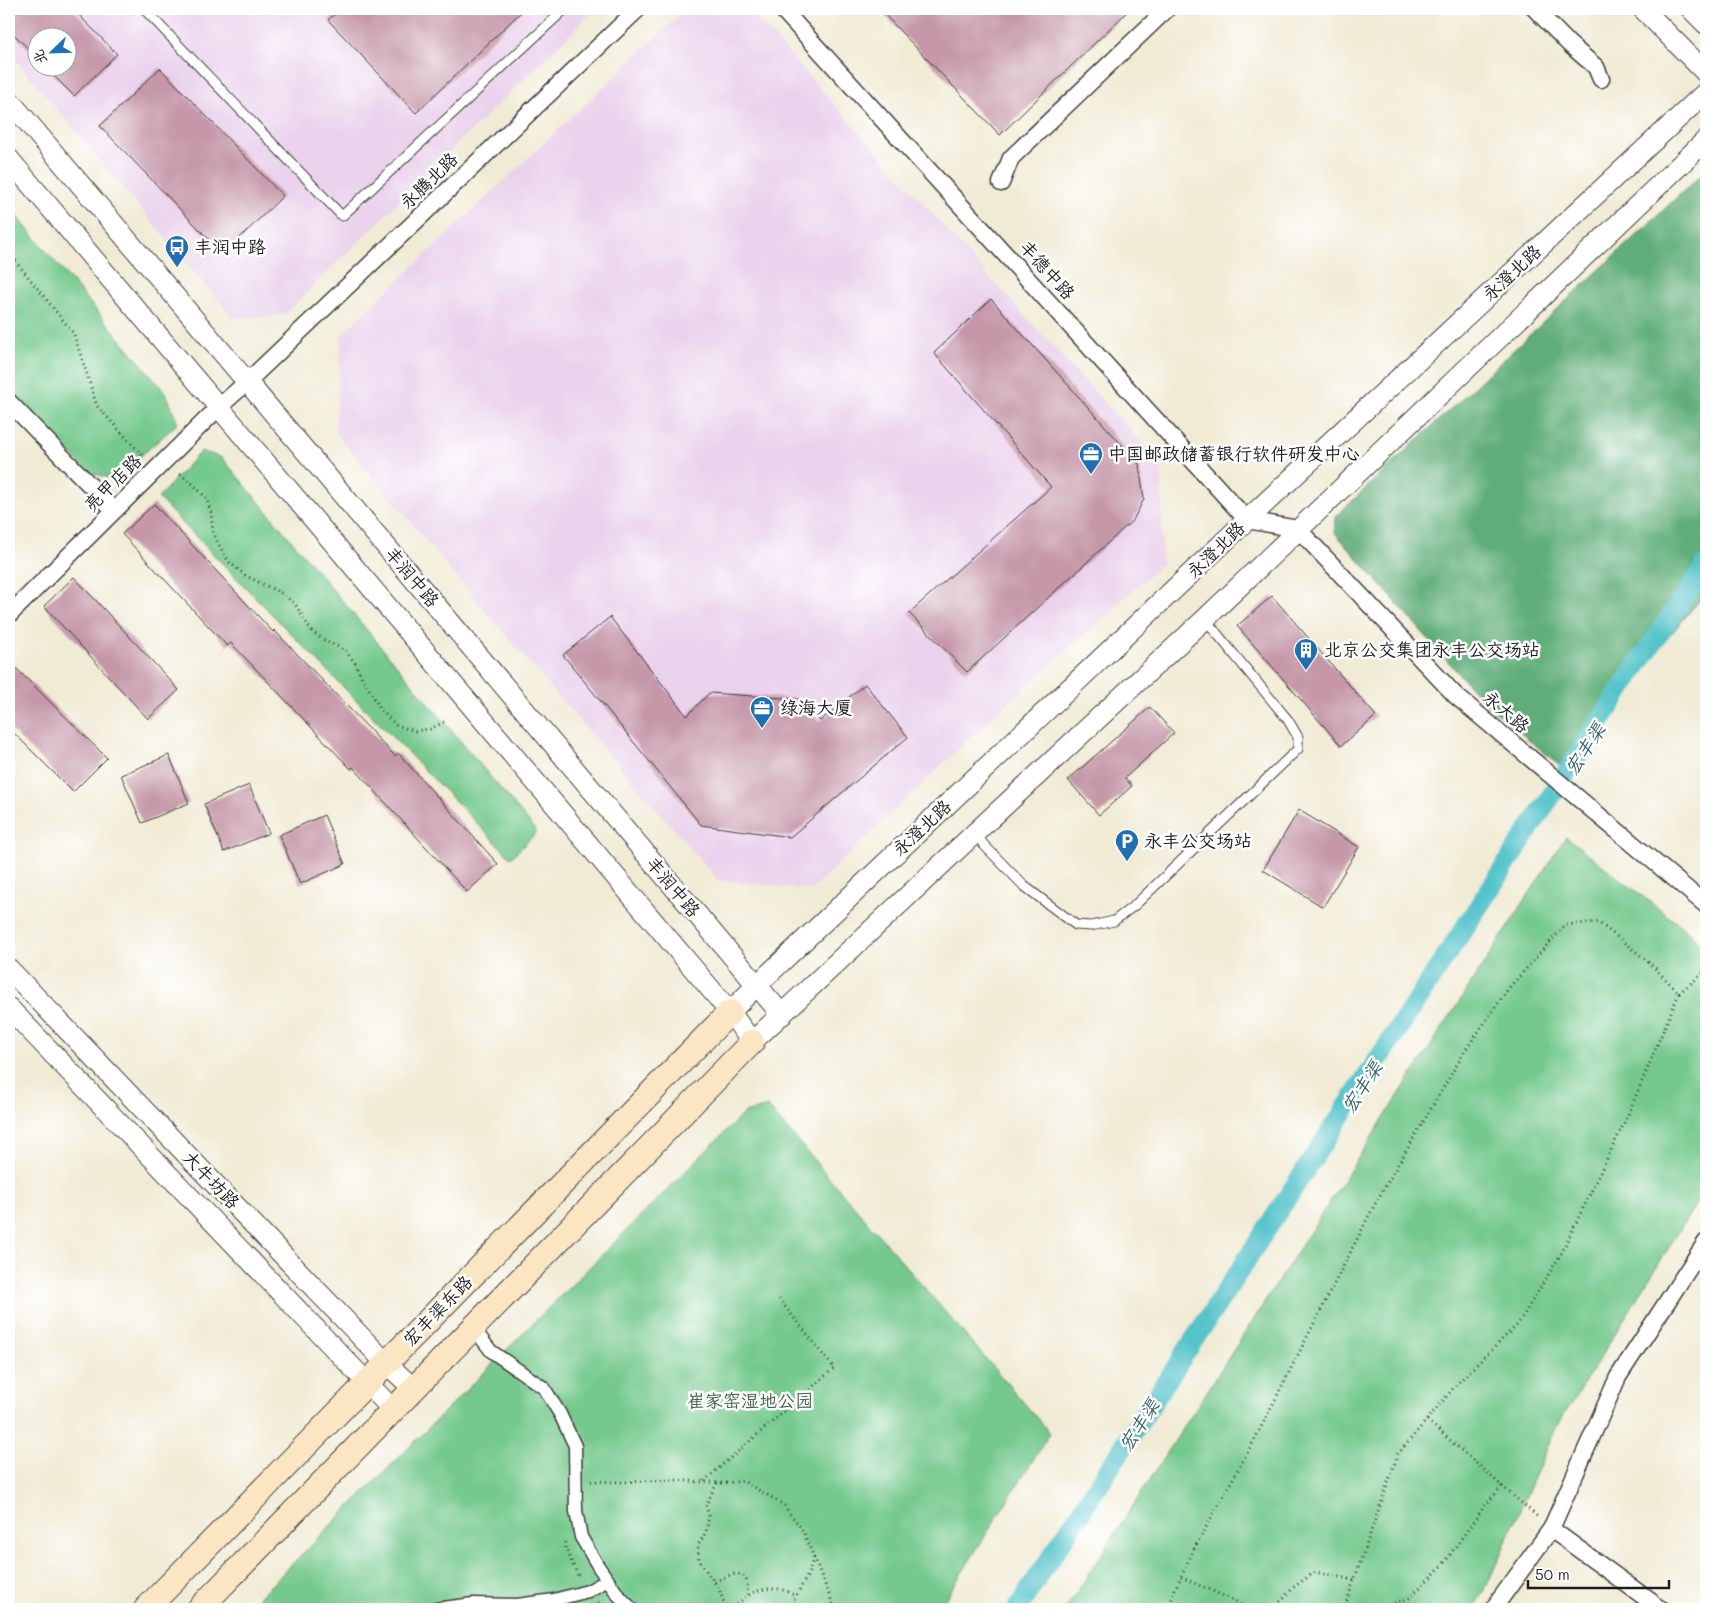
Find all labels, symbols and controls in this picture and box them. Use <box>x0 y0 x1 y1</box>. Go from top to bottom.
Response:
north arrow <box>28 28 78 78</box>
text: 北 <box>28 47 51 67</box>
street label: 永腾北路 <box>394 147 463 214</box>
bus stop icon: 丰润中路 <box>164 234 190 268</box>
place label: 丰润中路 <box>194 234 266 258</box>
street label: 丰德中路 <box>1015 235 1081 304</box>
street label: 永澄北路 <box>1477 239 1546 306</box>
office icon: 中国邮政储蓄银行软件研发中心 <box>1078 441 1104 475</box>
place label: 中国邮政储蓄银行软件研发中心 <box>1108 441 1360 465</box>
street label: 亮甲店路 <box>78 448 146 516</box>
street label: 永澄北路 <box>1181 516 1250 583</box>
street label: 丰润中路 <box>380 541 445 612</box>
building icon: 北京公交集团永丰公交场站 <box>1293 637 1319 671</box>
place label: 北京公交集团永丰公交场站 <box>1324 637 1540 661</box>
street label: 永大路 <box>1478 685 1535 738</box>
office icon: 绿海大厦 <box>749 695 775 729</box>
place label: 绿海大厦 <box>780 695 852 719</box>
water label: 宏丰渠 <box>1559 716 1612 779</box>
street label: 永澄北路 <box>887 794 956 861</box>
parking icon: 永丰公交场站 <box>1114 828 1140 862</box>
place label: 永丰公交场站 <box>1144 828 1252 852</box>
street label: 丰润中路 <box>641 851 706 922</box>
water label: 宏丰渠 <box>1336 1054 1389 1117</box>
street label: 大牛坊路 <box>178 1145 245 1214</box>
street label: 宏丰渠东路 <box>397 1270 477 1351</box>
park label: 崔家窑湿地公园 <box>687 1388 813 1412</box>
water label: 宏丰渠 <box>1113 1392 1166 1455</box>
scale bar <box>1528 1558 1669 1590</box>
text: 50 m <box>1535 1564 1570 1584</box>

